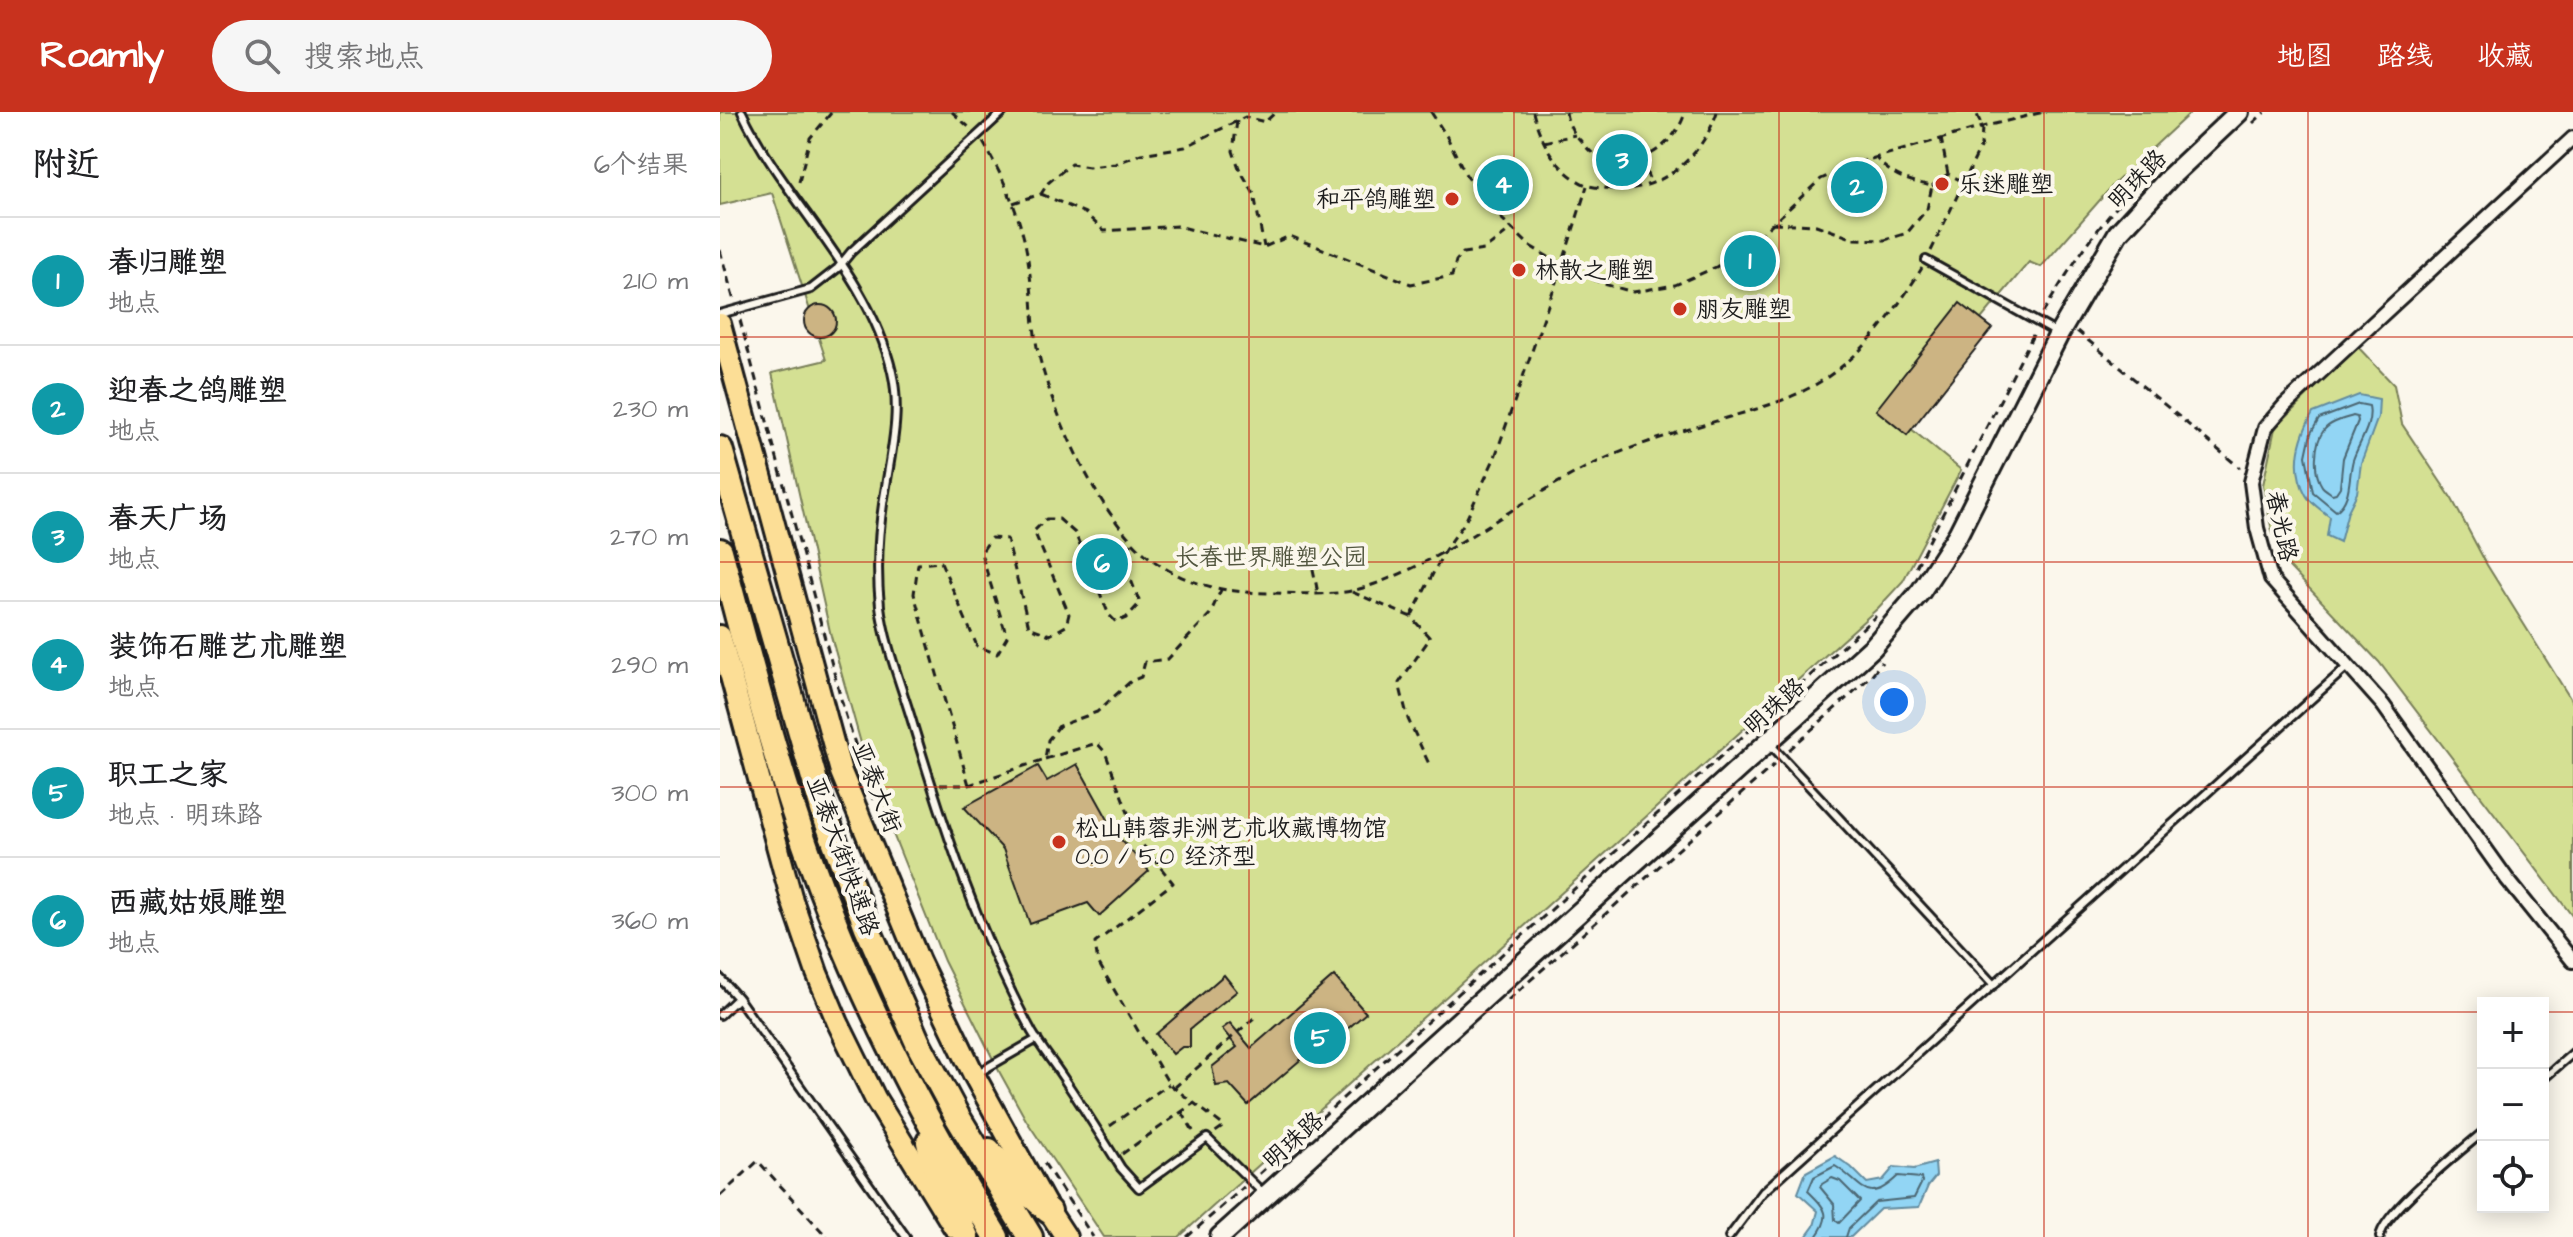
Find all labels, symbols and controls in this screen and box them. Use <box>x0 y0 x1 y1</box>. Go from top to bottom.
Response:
search box <box>212 20 772 92</box>
text: Roamly <box>40 30 164 82</box>
icon: search <box>240 34 284 78</box>
text: 搜索地点 <box>304 36 424 78</box>
text: 地图 <box>2277 37 2333 76</box>
text: 路线 <box>2377 37 2433 76</box>
text: 收藏 <box>2477 37 2533 76</box>
pin: 3 <box>1596 130 1648 190</box>
text: 附近 <box>32 141 100 189</box>
street label: 明珠路 <box>2100 142 2175 217</box>
text: 6个结果 <box>594 147 688 183</box>
pin: 4 <box>1477 155 1529 215</box>
pin: 2 <box>1831 157 1883 217</box>
place label: 乐迷雕塑 <box>1958 168 2054 202</box>
marker: 乐迷雕塑 <box>1933 175 1951 193</box>
place label: 和平鸽雕塑 <box>1316 183 1436 217</box>
marker: 和平鸽雕塑 <box>1443 190 1461 208</box>
pin: 1 <box>1724 231 1776 291</box>
text: 春归雕塑 <box>108 242 228 284</box>
place label: 林散之雕塑 <box>1535 254 1655 288</box>
marker: 林散之雕塑 <box>1510 261 1528 279</box>
text: 1 <box>56 263 60 299</box>
text: 210 m <box>623 263 688 299</box>
text: 地点 <box>108 285 160 321</box>
place label: 朋友雕塑 <box>1696 293 1792 327</box>
marker: 朋友雕塑 <box>1671 300 1689 318</box>
text: 迎春之鸽雕塑 <box>108 370 288 412</box>
text: 2 <box>51 391 65 427</box>
text: 230 m <box>613 391 688 427</box>
text: 地点 <box>108 413 160 449</box>
street label: 春光路 <box>2257 487 2305 565</box>
text: 春天广场 <box>108 498 228 540</box>
text: 3 <box>51 519 65 555</box>
text: 270 m <box>610 519 688 555</box>
pin: 6 <box>1076 534 1128 594</box>
text: 地点 <box>108 541 160 577</box>
park label: 长春世界雕塑公园 <box>1175 541 1367 575</box>
text: 装饰石雕艺术雕塑 <box>108 626 348 668</box>
text: 4 <box>49 647 67 683</box>
text: 290 m <box>611 647 688 683</box>
text: 地点 <box>108 669 160 705</box>
street label: 明珠路 <box>1737 670 1813 743</box>
your location <box>1874 682 1914 722</box>
street label: 亚泰大街 <box>843 736 909 838</box>
text: 职工之家 <box>108 754 228 796</box>
street label: 亚泰大街快速路 <box>797 772 887 941</box>
text: 5 <box>49 775 67 811</box>
text: 300 m <box>611 775 688 811</box>
text: 地点 · 明珠路 <box>108 797 262 833</box>
place label: 松山韩蓉非洲艺术收藏博物馆 0.0 / 5.0 经济型 <box>1075 812 1387 874</box>
marker: 松山韩蓉非洲艺术收藏博物馆 0.0 / 5.0 经济型 <box>1050 833 1068 851</box>
text: 西藏姑娘雕塑 <box>108 882 288 924</box>
text: 6 <box>50 903 66 939</box>
text: 360 m <box>611 903 688 939</box>
text: 地点 <box>108 925 160 961</box>
map controls <box>2477 997 2549 1213</box>
button: + <box>2477 997 2549 1069</box>
pin: 5 <box>1294 1008 1346 1068</box>
button: − <box>2477 1069 2549 1141</box>
street label: 明珠路 <box>1256 1104 1332 1177</box>
button: locate <box>2477 1141 2549 1213</box>

